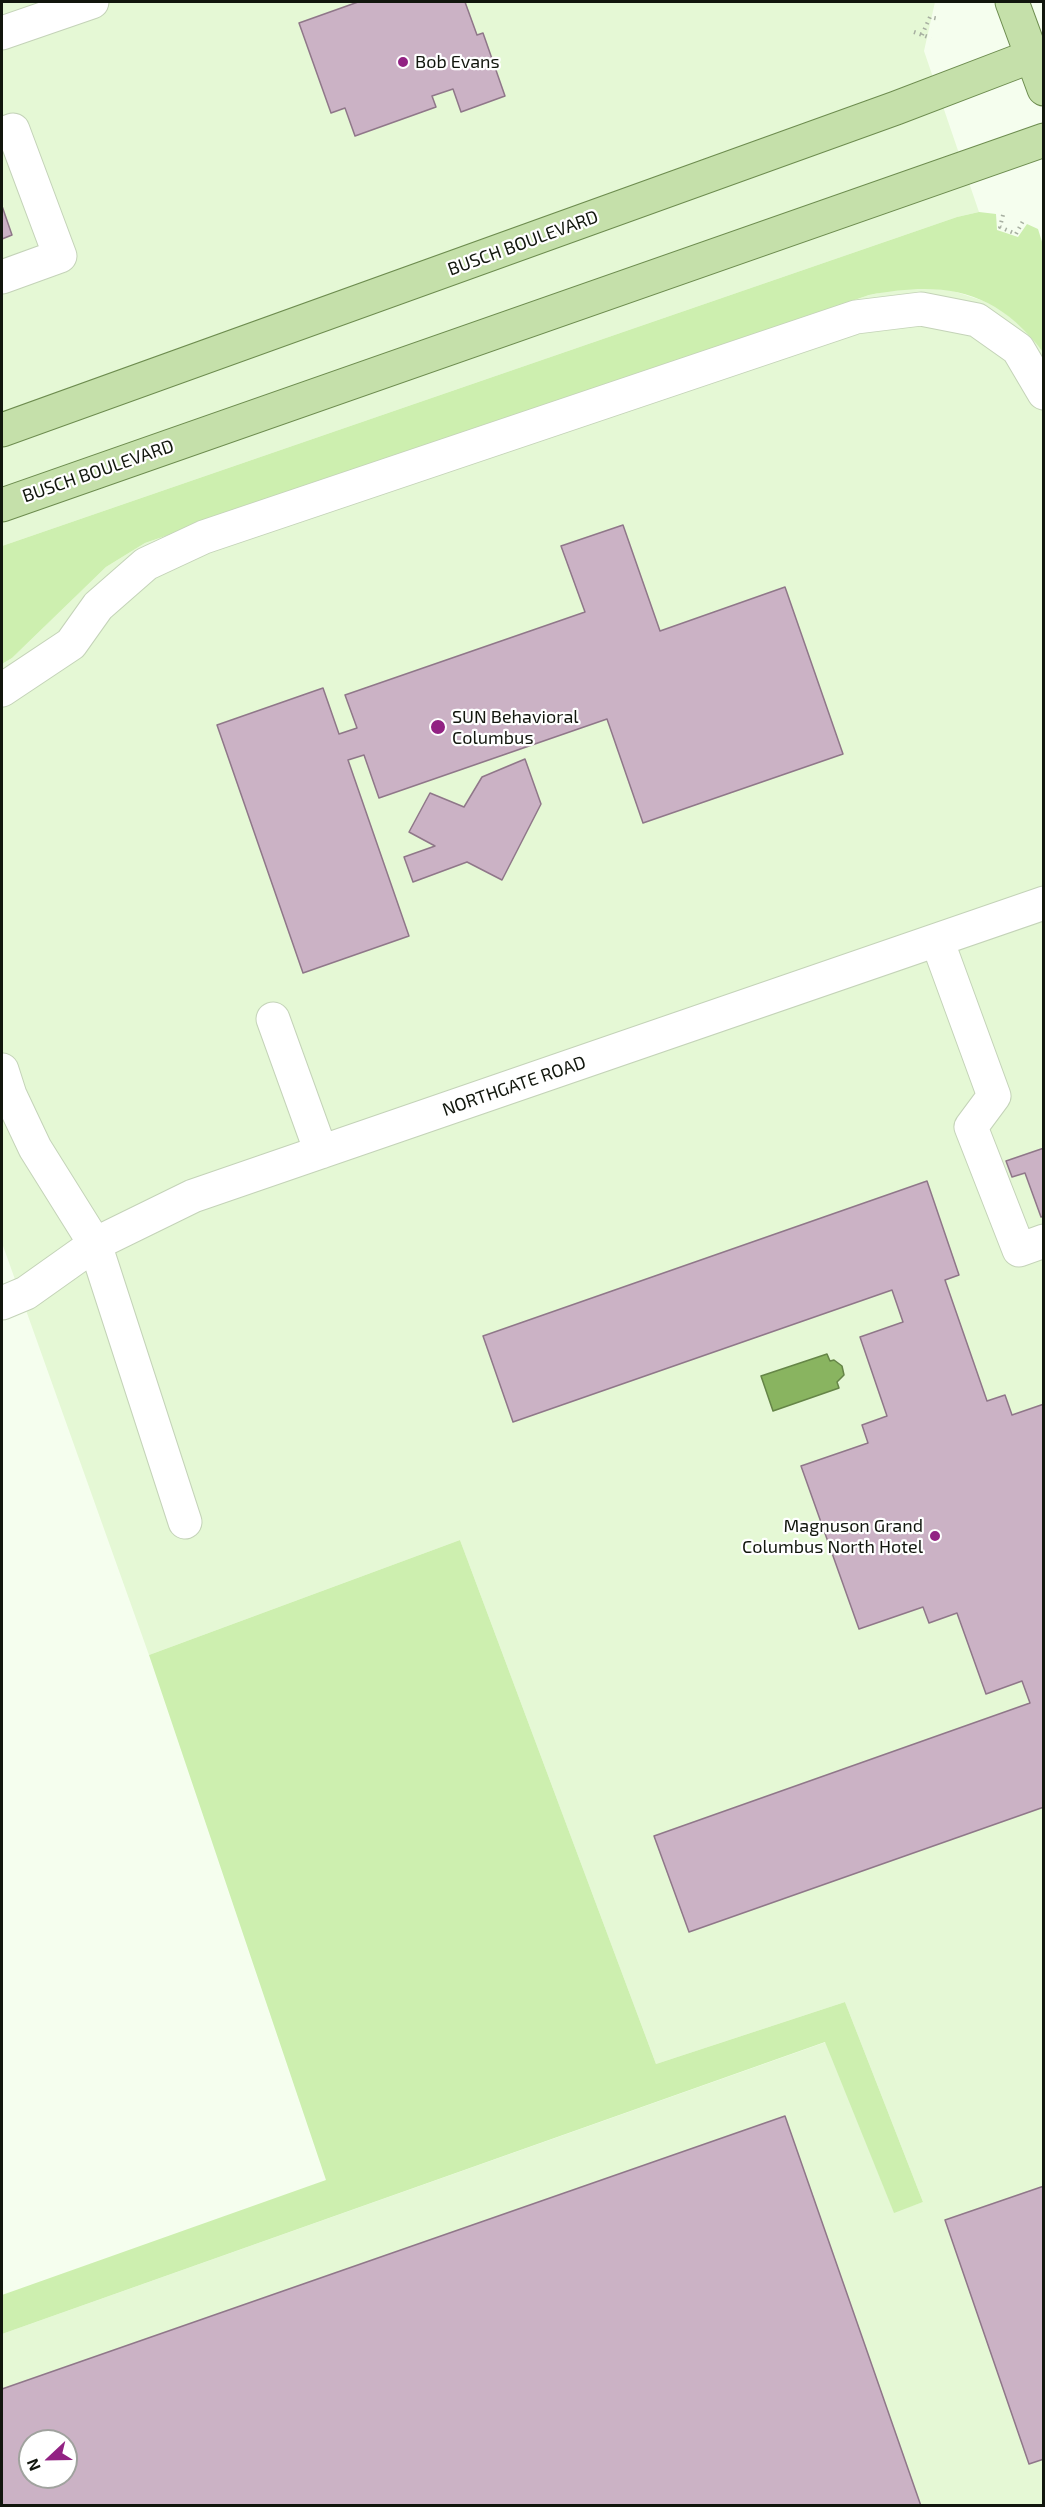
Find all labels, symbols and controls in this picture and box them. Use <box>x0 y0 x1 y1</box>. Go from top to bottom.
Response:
place label: Bob Evans <box>415 51 500 73</box>
marker: Bob Evans <box>396 55 410 69</box>
street label: BUSCH BOULEVARD <box>445 206 601 280</box>
street label: BUSCH BOULEVARD <box>19 435 177 507</box>
place label: SUN Behavioral Columbus <box>452 706 579 748</box>
marker: SUN Behavioral Columbus <box>429 718 447 736</box>
street label: NORTHGATE ROAD <box>439 1051 589 1121</box>
place label: Magnuson Grand Columbus North Hotel <box>742 1515 923 1558</box>
marker: Magnuson Grand Columbus North Hotel <box>928 1529 942 1543</box>
north arrow <box>18 2429 78 2489</box>
text: N <box>22 2456 44 2474</box>

